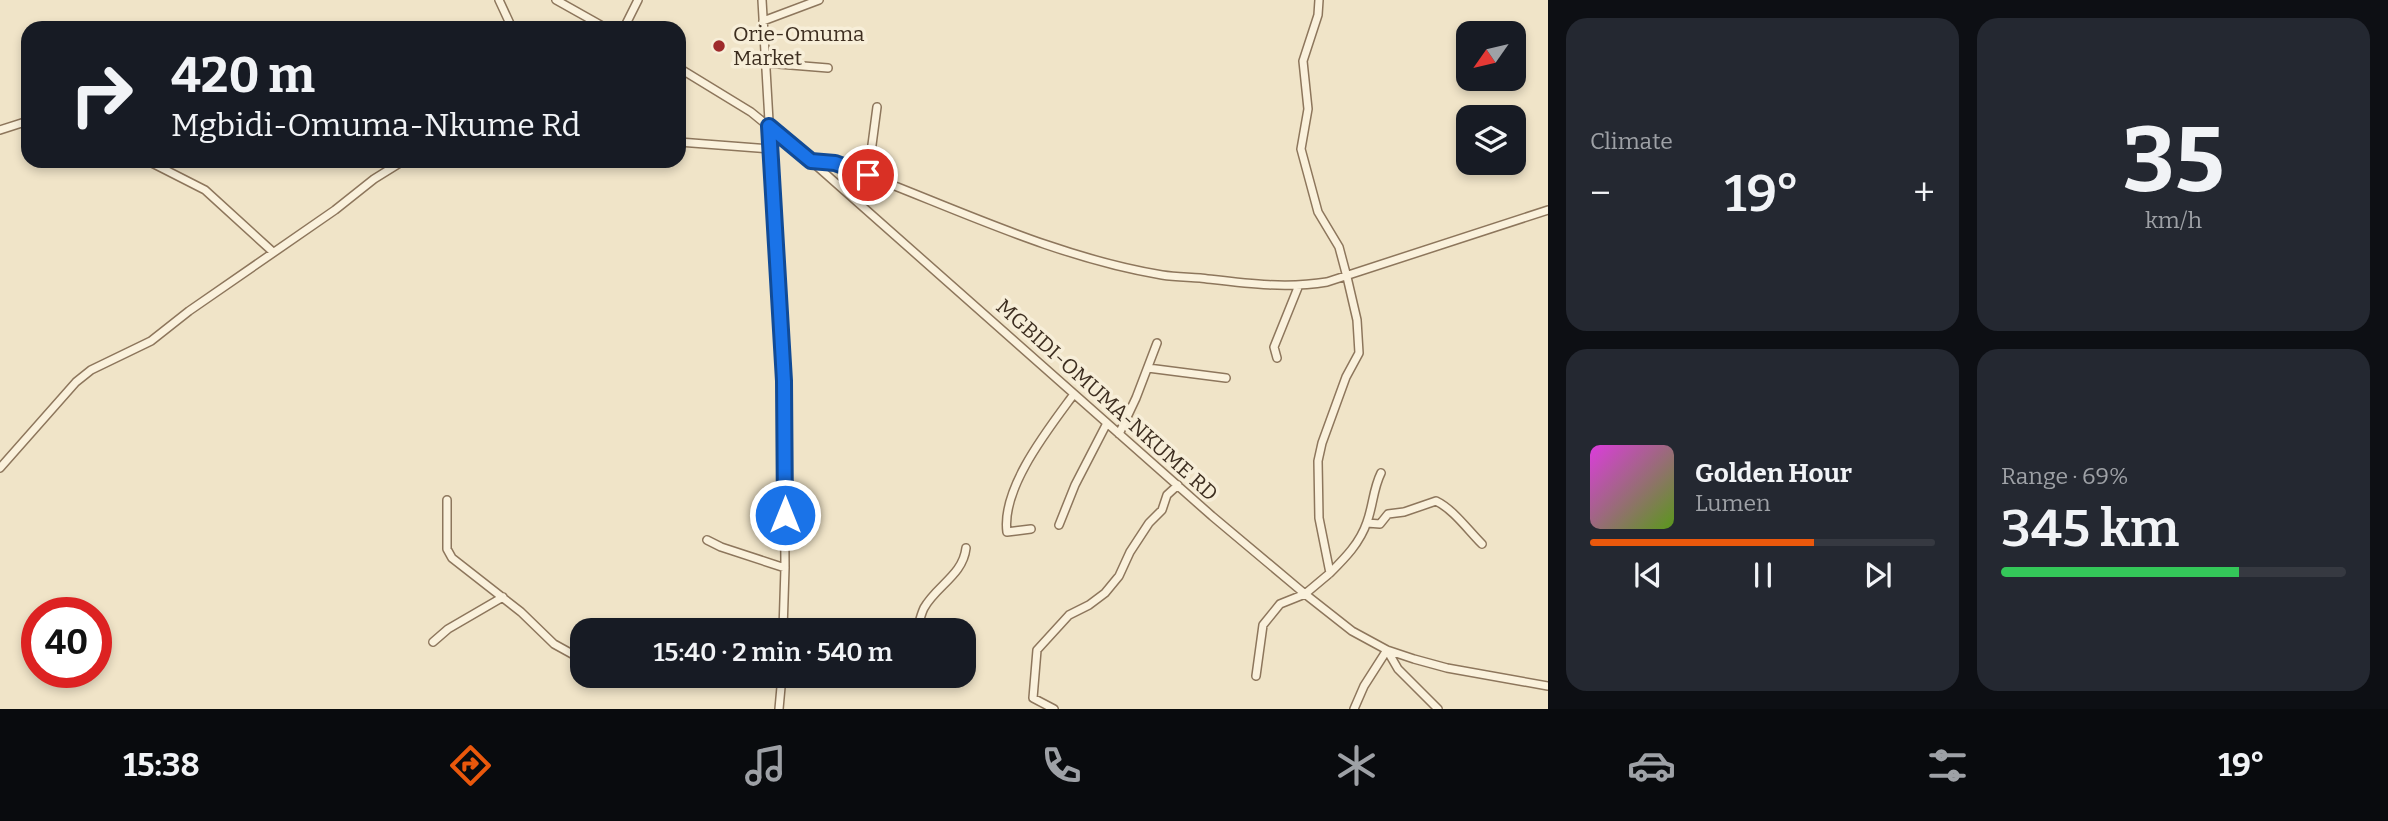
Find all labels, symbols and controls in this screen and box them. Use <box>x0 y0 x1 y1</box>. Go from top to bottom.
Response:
place label: Orie-Omuma Market <box>733 21 865 71</box>
north arrow <box>1456 21 1526 91</box>
map controls <box>1456 21 1526 175</box>
marker: Orie-Omuma Market <box>711 38 727 54</box>
text: 420 m <box>171 46 315 105</box>
icon: right <box>56 49 147 140</box>
button: layers <box>1456 105 1526 175</box>
text: Mgbidi-Omuma-Nkume Rd <box>171 106 581 144</box>
text: 35 <box>2122 106 2225 215</box>
text: Climate <box>1590 127 1673 155</box>
pin <box>838 145 898 205</box>
icon: arrive <box>849 156 887 194</box>
text: 19° <box>1725 162 1800 225</box>
text: − <box>1590 170 1611 216</box>
text: + <box>1913 170 1935 216</box>
text: km/h <box>2145 206 2202 234</box>
street label: MGBIDI-OMUMA-NKUME RD <box>991 294 1223 506</box>
text: Golden Hour <box>1695 458 1852 489</box>
text: Range · 69% <box>2001 462 2129 490</box>
position arrow <box>748 478 822 552</box>
text: Lumen <box>1695 489 1771 517</box>
text: 345 km <box>2001 497 2179 560</box>
icon: previous <box>1629 556 1667 594</box>
icon: pause <box>1744 556 1782 594</box>
icon: next <box>1859 556 1897 594</box>
speed limit sign: 40 <box>21 597 112 688</box>
text: 15:40 · 2 min · 540 m <box>653 637 893 668</box>
icon: directions <box>446 741 495 790</box>
icon: music <box>741 741 790 790</box>
icon: phone <box>1037 741 1086 790</box>
icon: climate <box>1332 741 1381 790</box>
icon: car <box>1627 741 1676 790</box>
icon: filters <box>1923 741 1972 790</box>
text: 15:38 <box>123 746 200 784</box>
text: 19° <box>2218 746 2265 784</box>

